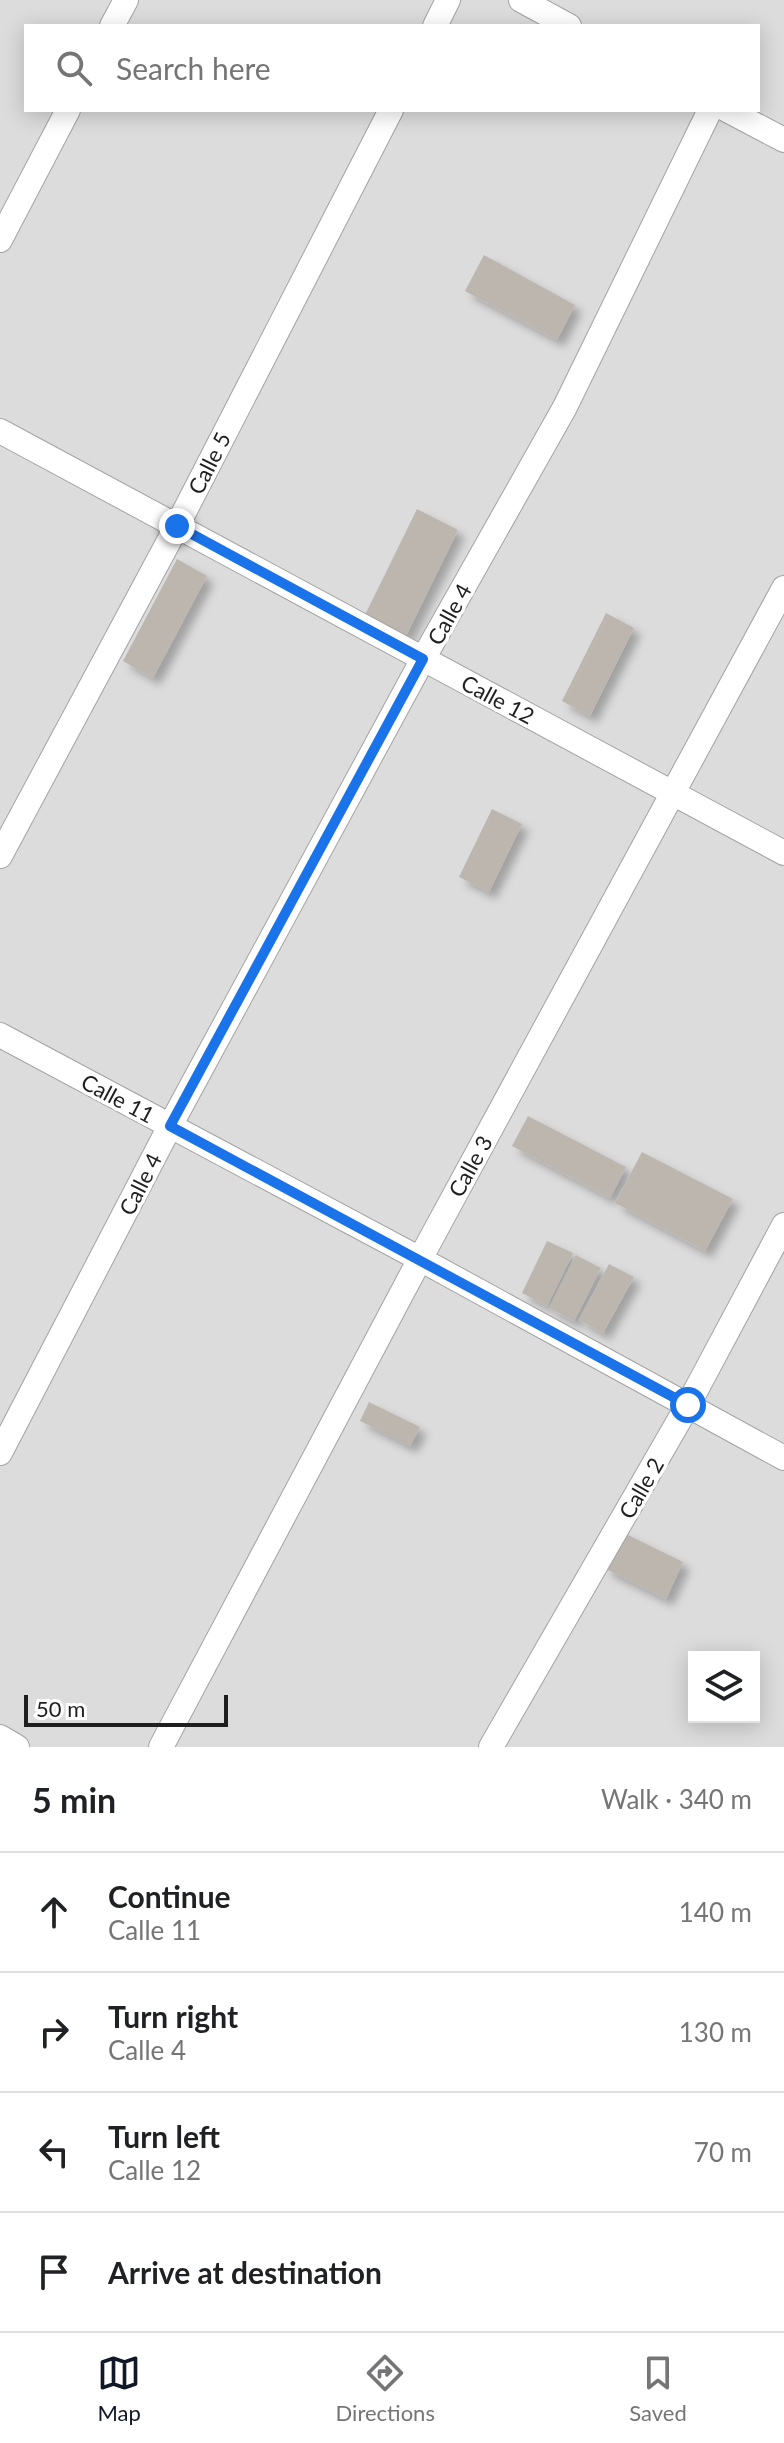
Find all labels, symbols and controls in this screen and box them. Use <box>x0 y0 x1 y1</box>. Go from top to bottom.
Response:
search box <box>24 24 760 112</box>
icon: search <box>52 46 96 90</box>
text: Search here <box>116 50 271 86</box>
street label: Calle 5 <box>182 427 236 499</box>
route end <box>159 508 195 544</box>
street label: Calle 4 <box>421 578 477 649</box>
street label: Calle 12 <box>457 669 539 729</box>
street label: Calle 11 <box>77 1068 159 1128</box>
street label: Calle 3 <box>442 1131 498 1201</box>
street label: Calle 4 <box>113 1148 167 1220</box>
route start <box>670 1387 706 1423</box>
street label: Calle 2 <box>613 1453 669 1523</box>
map controls <box>688 1651 760 1723</box>
button: layers <box>688 1651 760 1723</box>
scale bar <box>24 1691 228 1727</box>
text: 50 m <box>36 1695 85 1722</box>
text: 5 min <box>32 1779 116 1820</box>
text: Walk · 340 m <box>601 1783 752 1815</box>
text: Continue <box>108 1878 231 1914</box>
icon: ahead <box>32 1890 76 1934</box>
text: 140 m <box>679 1896 752 1928</box>
text: Calle 11 <box>108 1914 201 1946</box>
text: Turn right <box>108 1998 238 2034</box>
icon: right <box>32 2010 76 2054</box>
text: 130 m <box>679 2016 752 2048</box>
text: Calle 4 <box>108 2034 186 2066</box>
text: Turn left <box>108 2118 220 2154</box>
icon: left <box>32 2130 76 2174</box>
text: 70 m <box>694 2136 752 2168</box>
text: Calle 12 <box>108 2154 201 2186</box>
icon: arrive <box>32 2250 76 2294</box>
text: Arrive at destination <box>108 2254 382 2290</box>
tab: Map <box>97 2351 141 2426</box>
tab: Directions <box>336 2351 435 2426</box>
tab: Saved <box>629 2351 687 2426</box>

